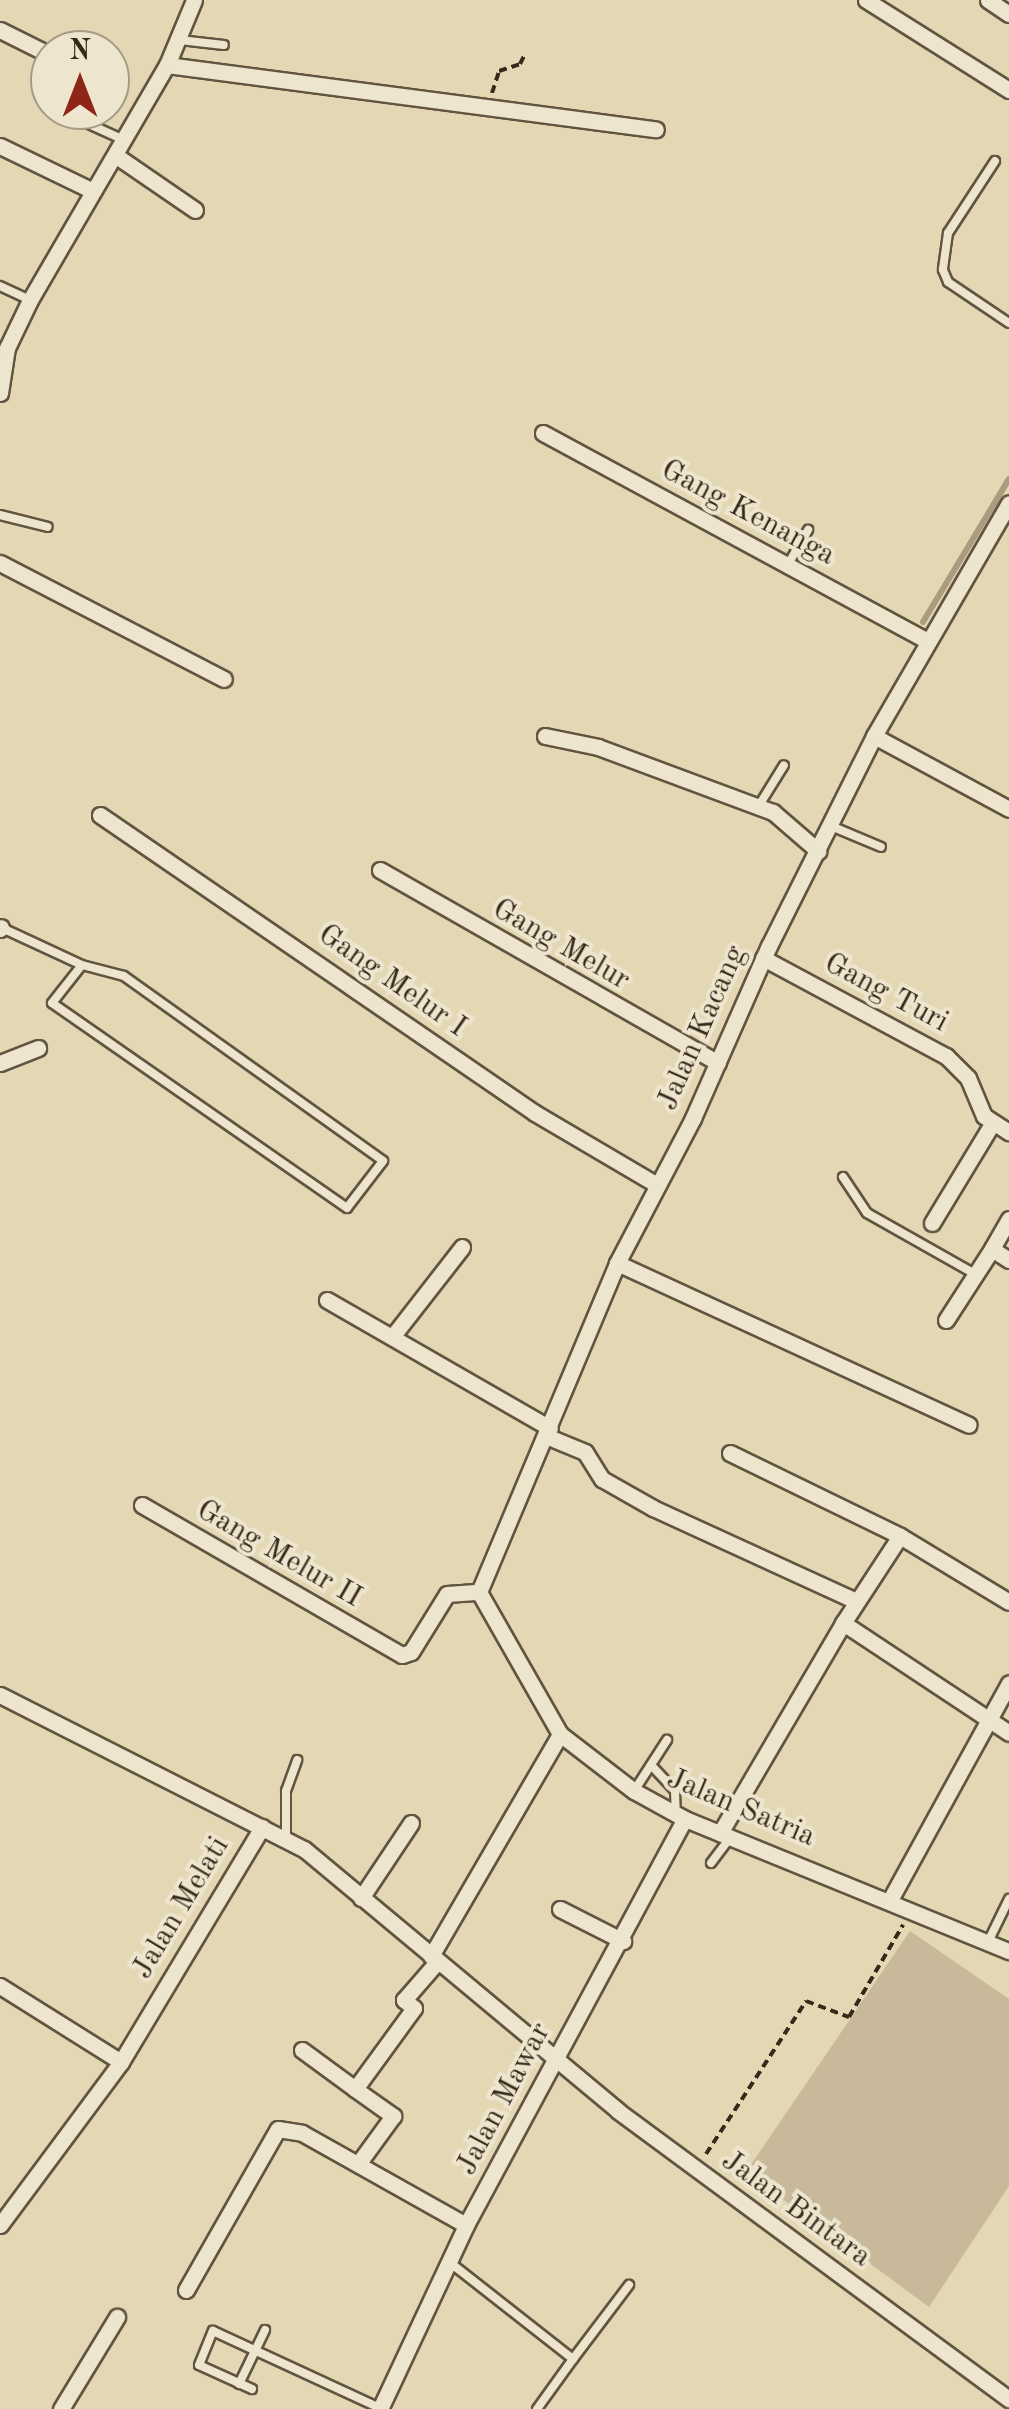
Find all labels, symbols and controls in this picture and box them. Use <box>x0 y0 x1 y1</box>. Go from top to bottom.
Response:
north arrow <box>30 30 130 130</box>
text: N <box>69 38 91 66</box>
street label: Gang Kenanga <box>655 452 841 574</box>
street label: Gang Melur <box>486 891 636 999</box>
street label: Gang Melur I <box>311 917 473 1045</box>
street label: Jalan Kacang <box>650 940 754 1116</box>
street label: Gang Turi <box>818 945 954 1041</box>
street label: Gang Melur II <box>190 1492 368 1616</box>
street label: Jalan Satria <box>661 1761 821 1855</box>
street label: Jalan Melati <box>125 1831 237 1985</box>
street label: Jalan Mawar <box>449 2017 559 2181</box>
street label: Jalan Bintara <box>714 2143 878 2275</box>

